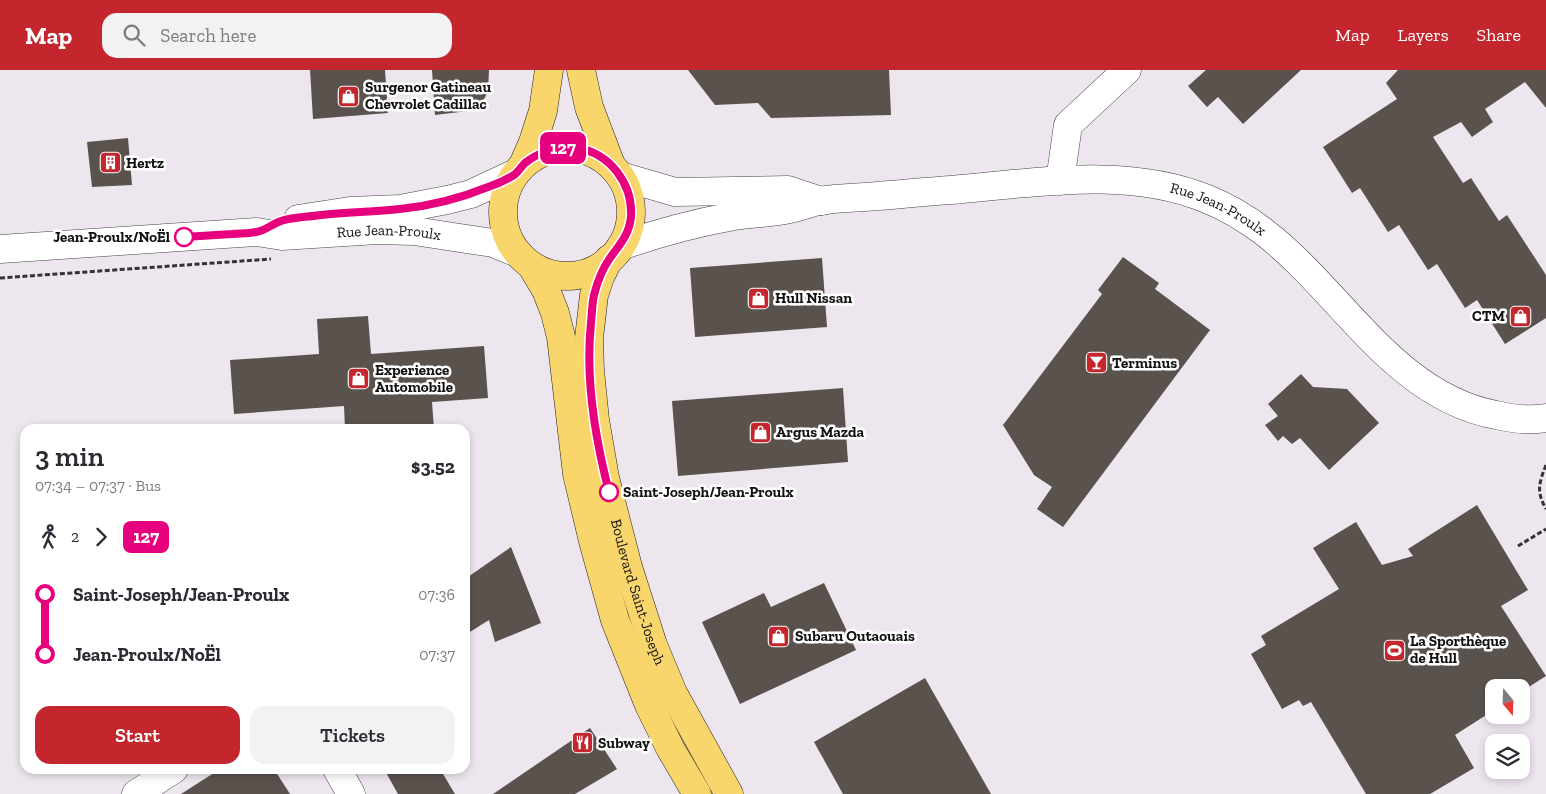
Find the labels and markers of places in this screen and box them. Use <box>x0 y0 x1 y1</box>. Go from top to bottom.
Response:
place label: Surgenor Gatineau Chevrolet Cadillac <box>365 78 491 113</box>
shop icon: Surgenor Gatineau Chevrolet Cadillac <box>337 84 361 108</box>
building icon: Hertz <box>98 151 122 175</box>
place label: Hertz <box>126 154 164 172</box>
marker: Jean-Proulx/NoËl <box>174 227 194 247</box>
place label: Jean-Proulx/NoËl <box>53 228 170 246</box>
shop icon: Hull Nissan <box>747 286 771 310</box>
place label: Hull Nissan <box>775 289 852 307</box>
shop icon: CTM <box>1509 304 1533 328</box>
place label: CTM <box>1472 307 1505 325</box>
bar icon: Terminus <box>1084 351 1108 375</box>
place label: Terminus <box>1112 354 1177 372</box>
place label: Experience Automobile <box>375 361 453 396</box>
shop icon: Experience Automobile <box>347 367 371 391</box>
shop icon: Argus Mazda <box>748 420 772 444</box>
place label: Argus Mazda <box>776 423 865 441</box>
marker: Saint-Joseph/Jean-Proulx <box>599 482 619 502</box>
place label: Saint-Joseph/Jean-Proulx <box>623 483 794 501</box>
shop icon: Subaru Outaouais <box>767 624 791 648</box>
place label: Subaru Outaouais <box>795 627 915 645</box>
place label: La Sporthèque de Hull <box>1410 632 1506 667</box>
sports icon: La Sporthèque de Hull <box>1382 638 1406 662</box>
restaurant icon: Subway <box>570 731 594 755</box>
place label: Subway <box>598 734 650 752</box>

